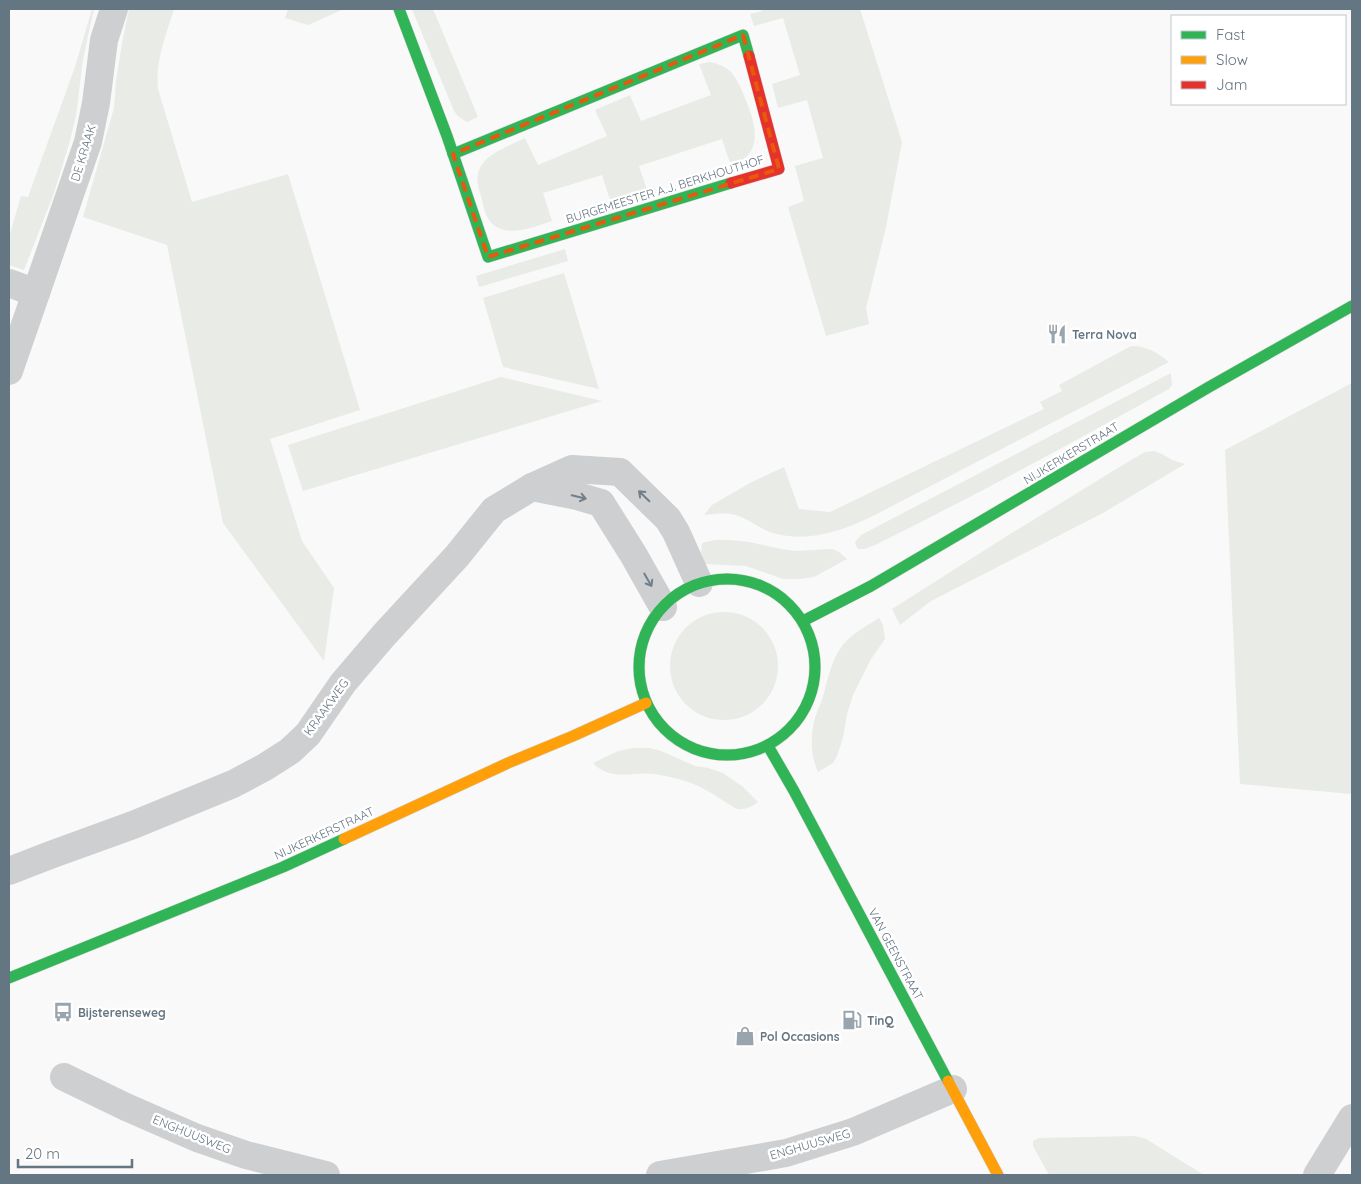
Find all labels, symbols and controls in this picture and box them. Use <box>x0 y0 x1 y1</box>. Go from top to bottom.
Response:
legend <box>1171 15 1346 105</box>
text: Fast <box>1216 25 1245 44</box>
text: Slow <box>1216 50 1248 69</box>
text: Jam <box>1216 75 1247 94</box>
street label: DE KRAAK <box>67 123 99 183</box>
street label: BURGEMEESTER A.J. BERKHOUTHOF <box>564 152 766 226</box>
restaurant icon: Terra Nova <box>1046 323 1068 345</box>
place label: Terra Nova <box>1072 327 1137 342</box>
street label: NIJKERKERSTRAAT <box>1021 419 1121 487</box>
one-way arrow <box>638 490 650 502</box>
one-way arrow <box>571 493 587 502</box>
one-way arrow <box>643 573 653 587</box>
street label: KRAAKWEG <box>300 676 352 738</box>
street label: NIJKERKERSTRAAT <box>272 803 376 863</box>
street label: VAN GEENSTRAAT <box>865 905 927 1003</box>
bus stop icon: Bijsterenseweg <box>52 1001 74 1023</box>
place label: Bijsterenseweg <box>78 1005 166 1020</box>
fuel station icon: TinQ <box>841 1009 863 1031</box>
place label: TinQ <box>867 1013 894 1028</box>
shop icon: Pol Occasions <box>734 1025 756 1047</box>
place label: Pol Occasions <box>760 1029 840 1044</box>
street label: ENGHUUSWEG <box>151 1111 233 1157</box>
street label: ENGHUUSWEG <box>768 1125 852 1163</box>
scale bar <box>18 1136 131 1168</box>
text: 20 m <box>25 1144 60 1163</box>

